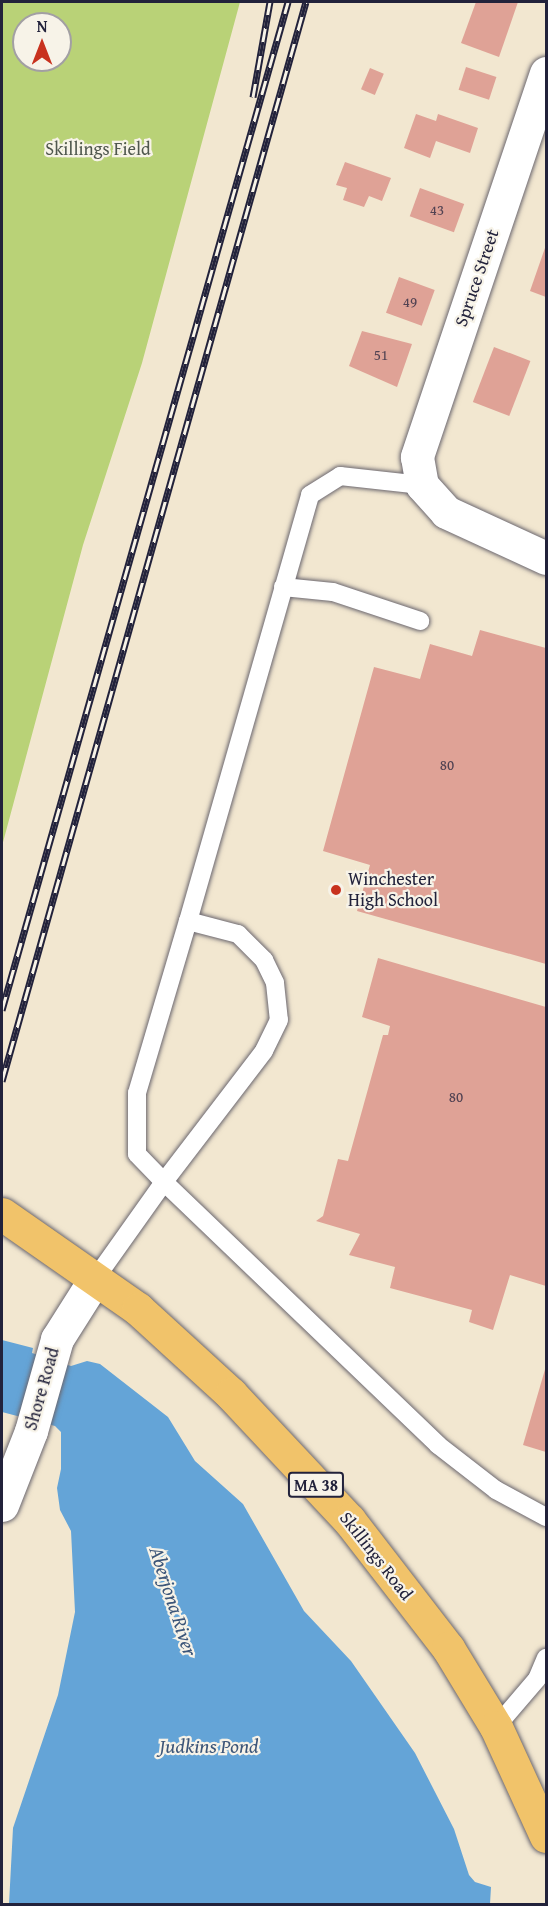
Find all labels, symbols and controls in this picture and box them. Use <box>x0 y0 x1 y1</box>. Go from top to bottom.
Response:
north arrow <box>12 12 72 72</box>
text: N <box>37 14 47 38</box>
park label: Skillings Field <box>45 138 151 160</box>
house number: 43 <box>430 201 444 219</box>
street label: Spruce Street <box>450 226 504 330</box>
house number: 49 <box>403 293 417 311</box>
house number: 51 <box>374 346 388 364</box>
house number: 80 <box>440 756 454 774</box>
place label: Winchester High School <box>348 869 438 912</box>
marker: Winchester High School <box>329 883 343 897</box>
house number: 80 <box>449 1088 463 1106</box>
street label: Shore Road <box>20 1345 64 1433</box>
road number: MA 38 <box>288 1472 344 1498</box>
street label: Skillings Road <box>335 1508 417 1604</box>
water label: Aberjona River <box>145 1543 203 1659</box>
water label: Judkins Pond <box>159 1733 259 1757</box>

